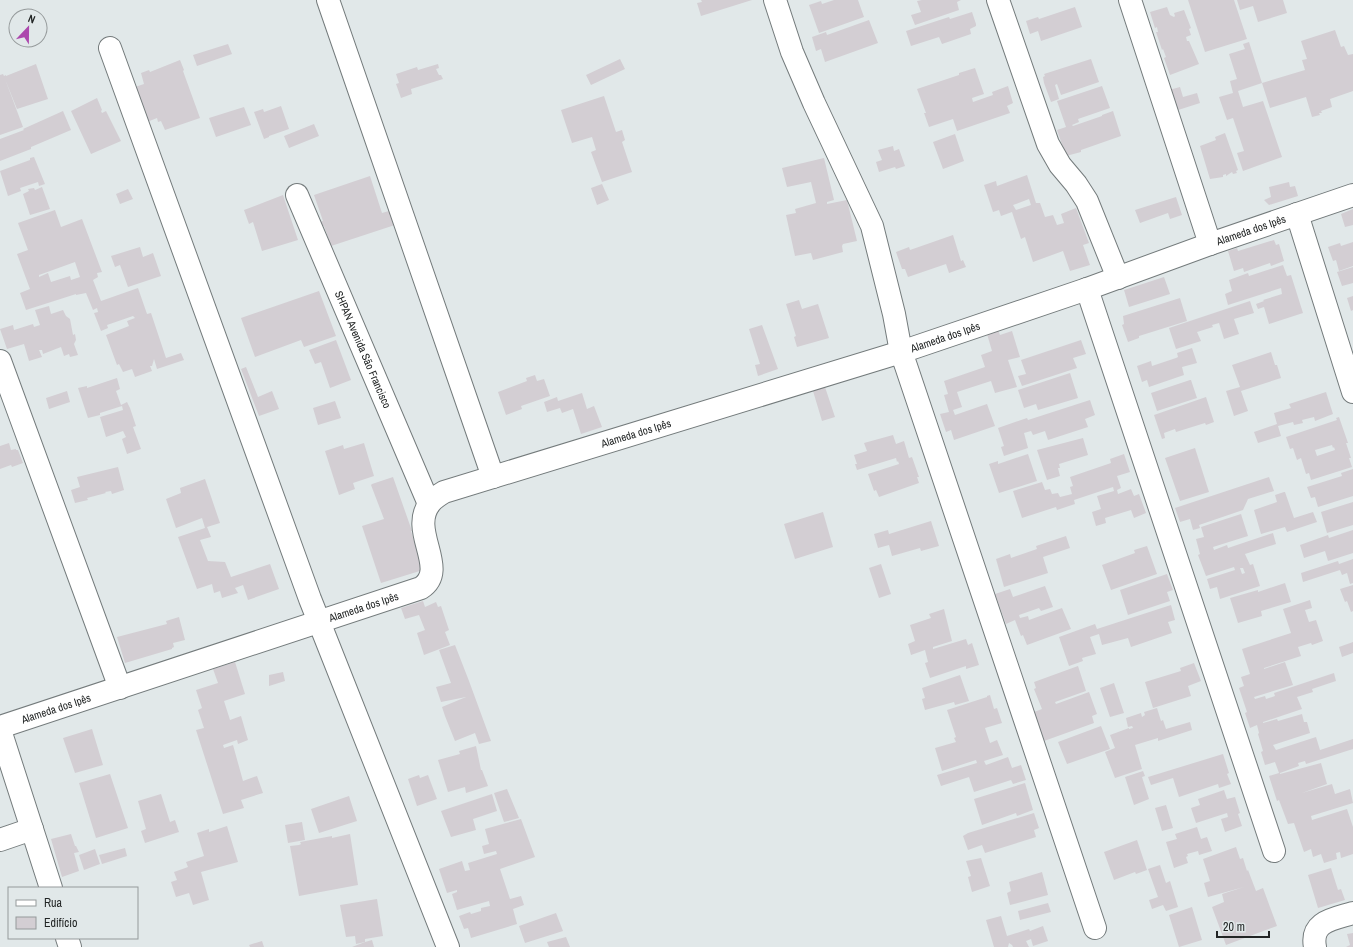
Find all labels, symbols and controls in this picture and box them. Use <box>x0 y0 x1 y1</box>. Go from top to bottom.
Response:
north arrow <box>8 8 48 48</box>
text: N <box>26 11 37 26</box>
street label: Alameda dos Ipês <box>1214 211 1288 249</box>
street label: SHPAN Avenida São Francisco <box>332 289 394 410</box>
street label: Alameda dos Ipês <box>908 319 982 356</box>
street label: Alameda dos Ipês <box>598 416 673 451</box>
street label: Alameda dos Ipês <box>326 589 401 625</box>
street label: Alameda dos Ipês <box>19 690 93 727</box>
legend <box>8 887 138 939</box>
text: Rua <box>44 895 63 911</box>
scale bar <box>1217 913 1269 939</box>
text: Edifício <box>44 915 77 931</box>
text: 20 m <box>1223 919 1245 935</box>

